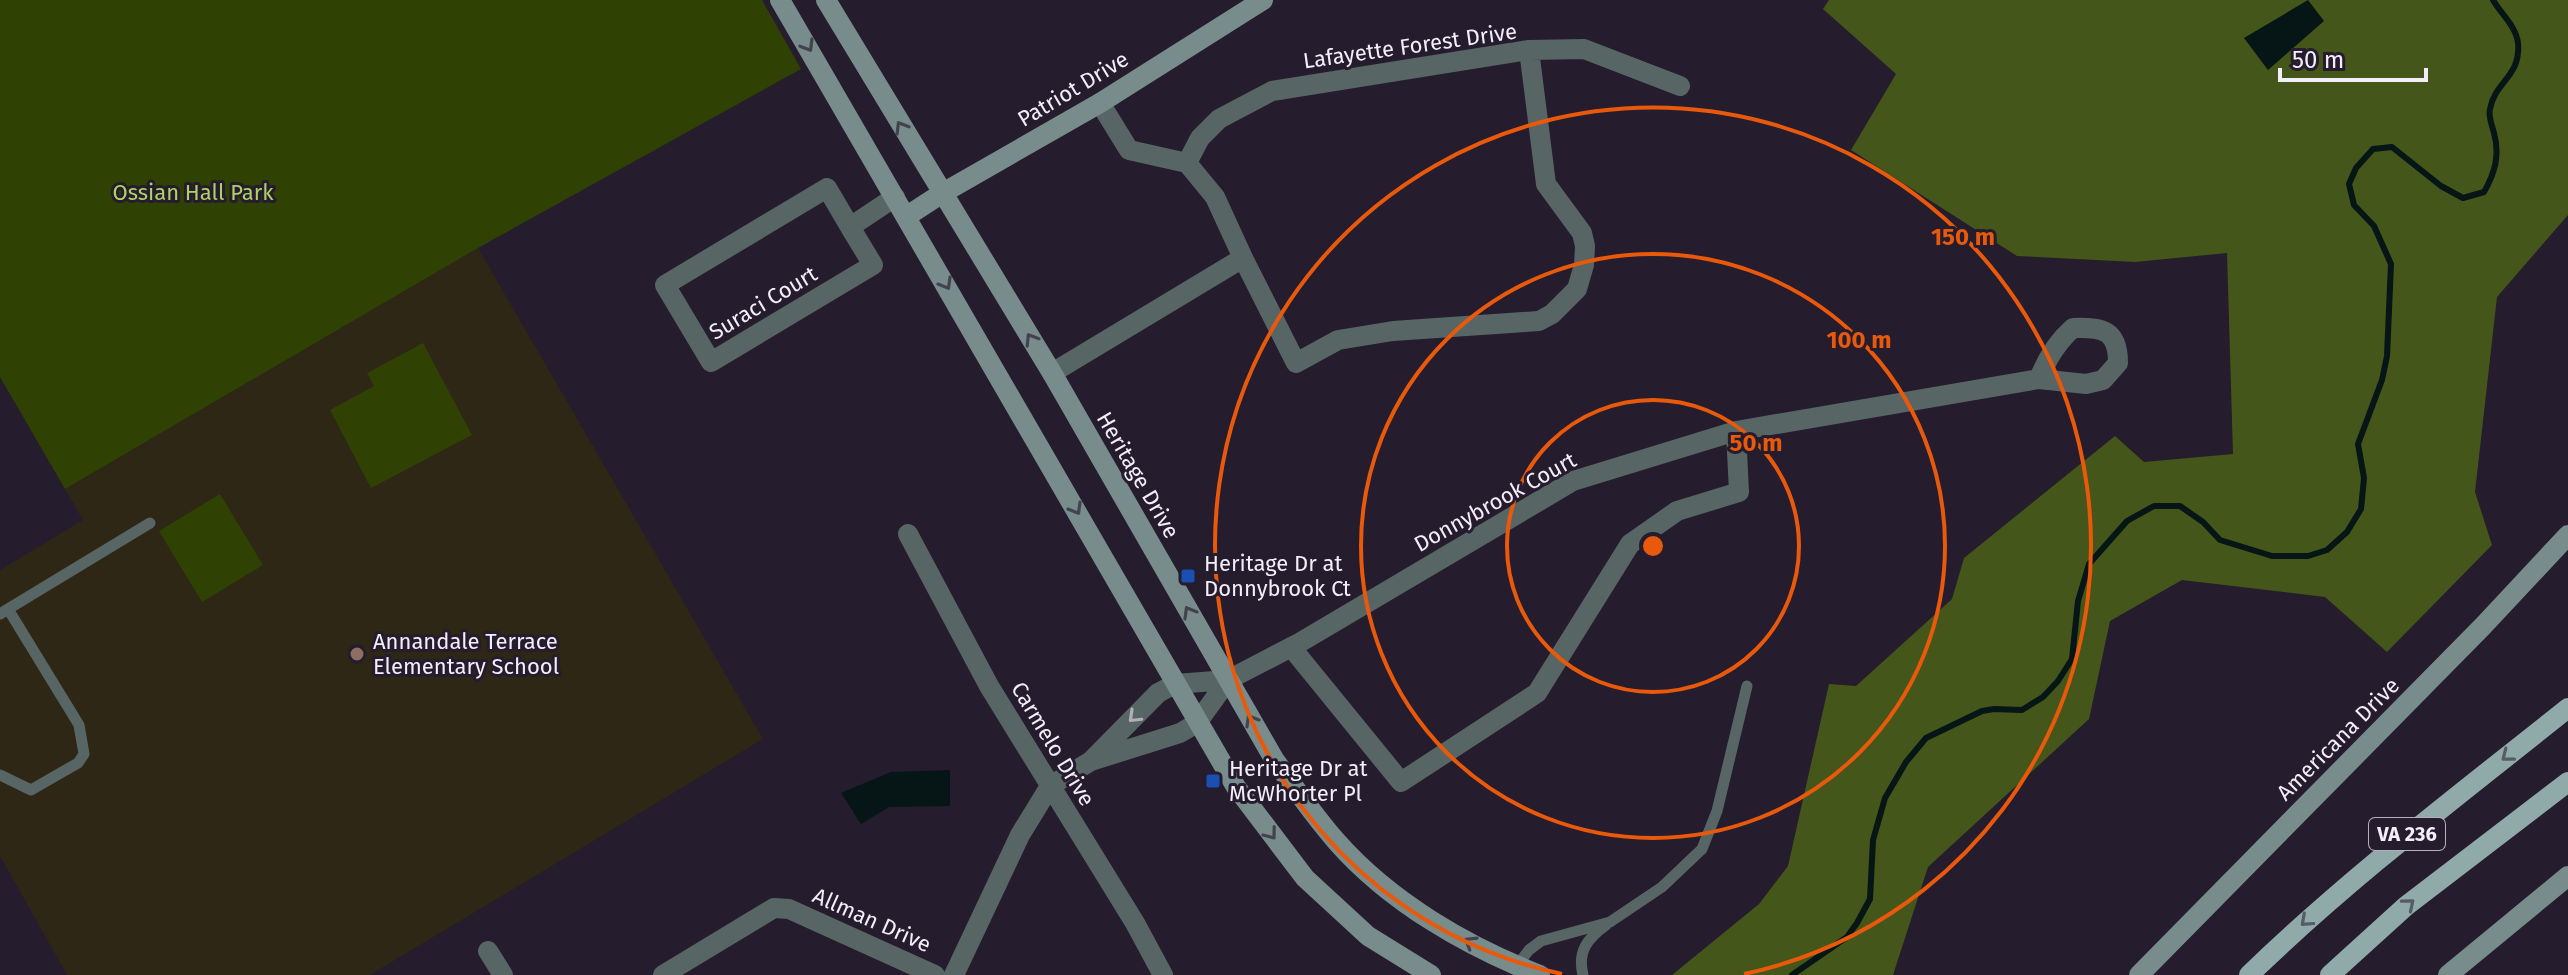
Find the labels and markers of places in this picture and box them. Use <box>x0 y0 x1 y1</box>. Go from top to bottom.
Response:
centre of rings <box>1639 532 1667 560</box>
place label: Heritage Dr at Donnybrook Ct <box>1204 550 1351 602</box>
marker: Heritage Dr at Donnybrook Ct <box>1179 567 1197 585</box>
place label: Annandale Terrace Elementary School <box>373 628 559 680</box>
marker: Annandale Terrace Elementary School <box>348 645 366 663</box>
place label: Heritage Dr at McWhorter Pl <box>1229 755 1368 807</box>
marker: Heritage Dr at McWhorter Pl <box>1204 772 1222 790</box>

